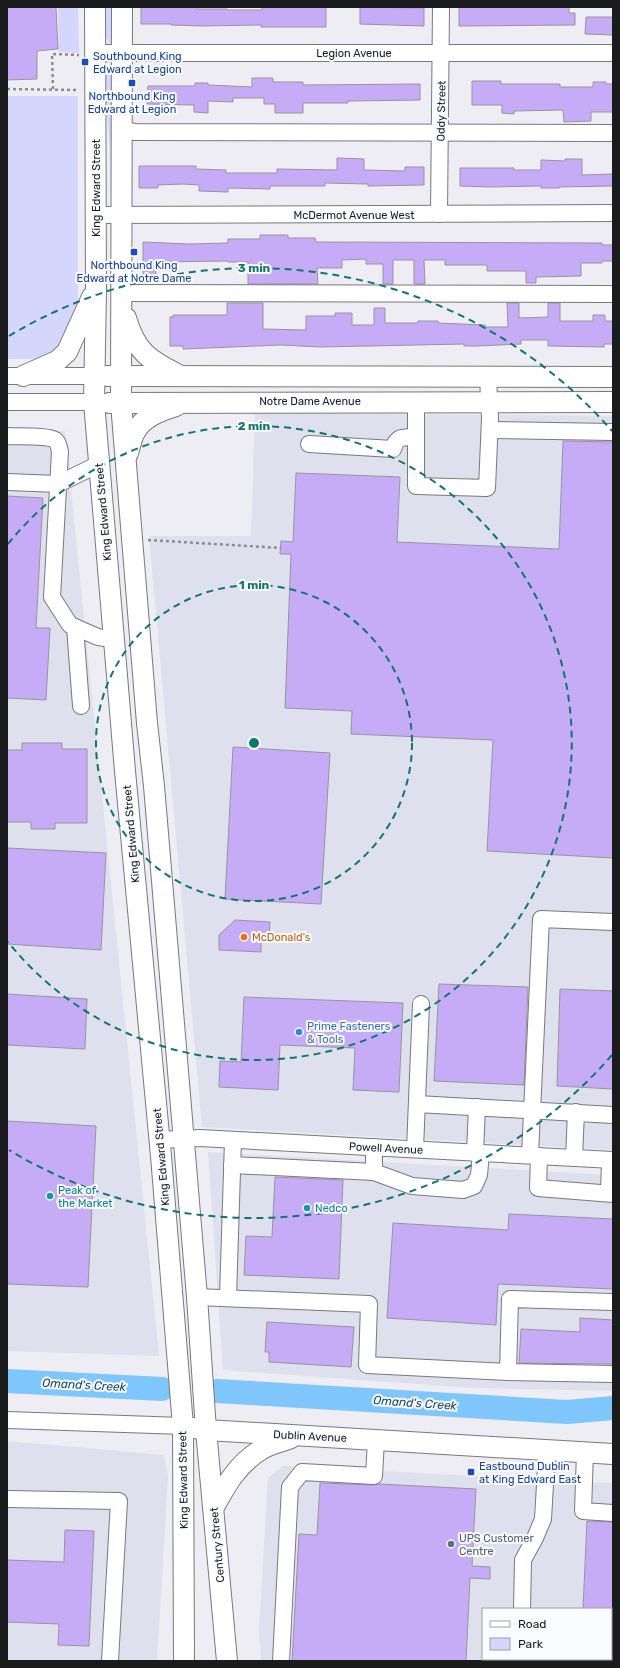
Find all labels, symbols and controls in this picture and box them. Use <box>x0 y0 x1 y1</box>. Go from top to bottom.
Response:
street label: Legion Avenue <box>316 47 392 60</box>
place label: Southbound King Edward at Legion <box>93 50 182 76</box>
marker: Southbound King Edward at Legion <box>80 57 90 67</box>
marker: Northbound King Edward at Legion <box>127 78 137 88</box>
street label: Oddy Street <box>434 80 449 142</box>
place label: Northbound King Edward at Legion <box>88 90 176 116</box>
street label: King Edward Street <box>90 138 103 237</box>
street label: McDermot Avenue West <box>293 209 415 222</box>
marker: Northbound King Edward at Notre Dame <box>129 247 139 257</box>
place label: Northbound King Edward at Notre Dame <box>77 259 191 285</box>
text: 3 min <box>238 261 271 275</box>
street label: Notre Dame Avenue <box>259 395 361 408</box>
text: 2 min <box>238 419 271 433</box>
street label: King Edward Street <box>93 462 114 561</box>
text: 1 min <box>239 578 270 592</box>
centre of rings <box>247 736 261 750</box>
street label: King Edward Street <box>121 784 142 883</box>
place label: McDonald's <box>252 931 311 944</box>
marker: McDonald's <box>239 932 249 942</box>
place label: Prime Fasteners & Tools <box>307 1020 391 1046</box>
marker: Prime Fasteners & Tools <box>294 1027 304 1037</box>
street label: King Edward Street <box>151 1107 172 1206</box>
street label: Powell Avenue <box>349 1140 423 1157</box>
place label: Peak of the Market <box>58 1184 113 1210</box>
marker: Peak of the Market <box>45 1191 55 1201</box>
place label: Nedco <box>315 1202 348 1215</box>
marker: Nedco <box>302 1203 312 1213</box>
water label: Omand's Creek <box>42 1376 127 1394</box>
water label: Omand's Creek <box>373 1393 458 1413</box>
street label: Dublin Avenue <box>273 1428 347 1445</box>
street label: King Edward Street <box>176 1430 191 1529</box>
place label: Eastbound Dublin at King Edward East <box>479 1460 582 1486</box>
marker: Eastbound Dublin at King Edward East <box>466 1467 476 1477</box>
street label: Century Street <box>208 1506 227 1583</box>
place label: UPS Customer Centre <box>459 1532 534 1558</box>
marker: UPS Customer Centre <box>446 1539 456 1549</box>
legend <box>482 1608 612 1660</box>
text: Road <box>518 1617 546 1631</box>
text: Park <box>518 1637 544 1651</box>

